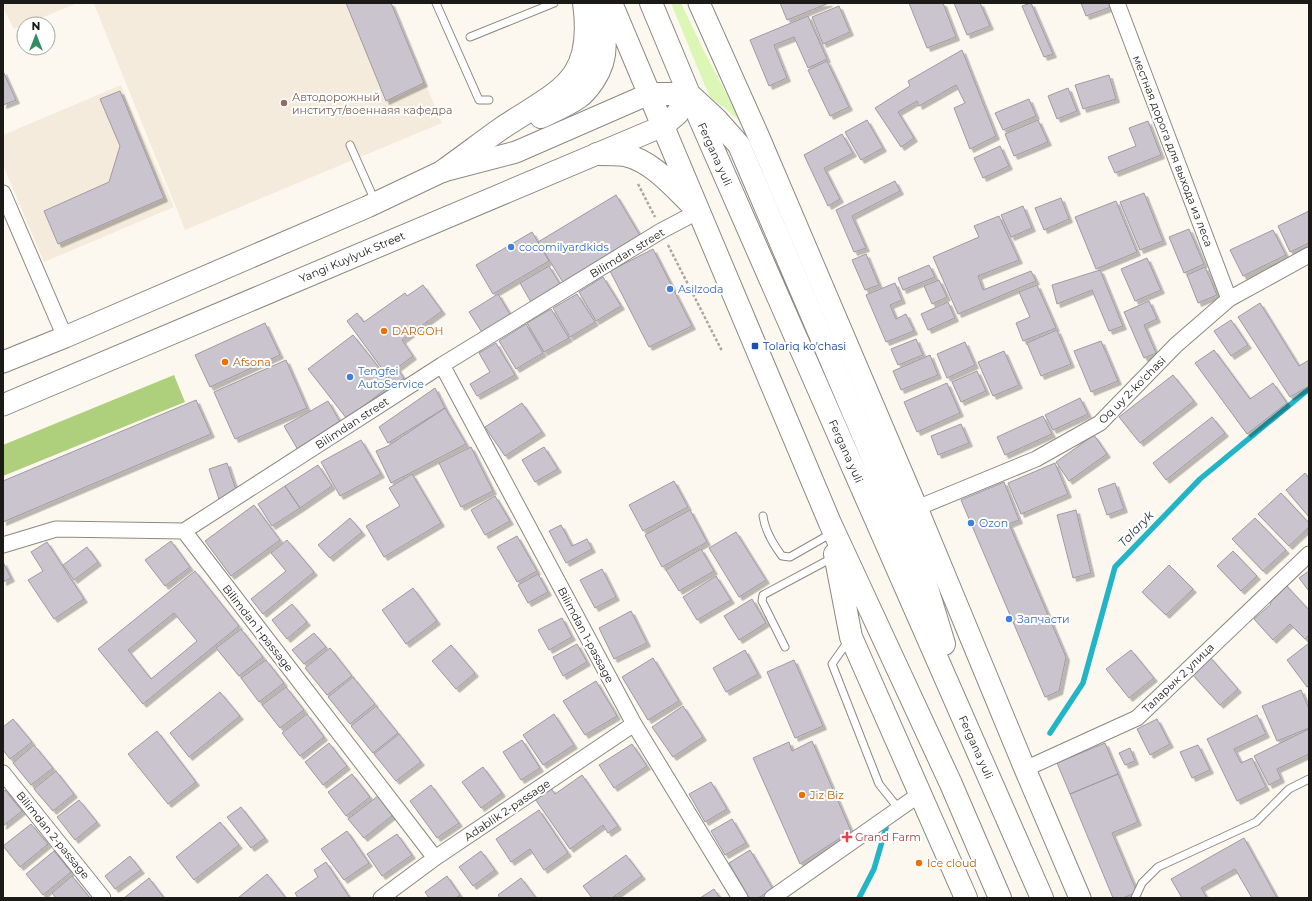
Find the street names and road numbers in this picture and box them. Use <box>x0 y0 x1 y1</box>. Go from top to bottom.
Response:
street label: местная дорога для выхода из леса <box>1130 53 1216 249</box>
street label: Fergana yuli <box>695 120 735 188</box>
street label: Bilimdan street <box>587 225 667 281</box>
street label: Yangi Kuylyuk Street <box>297 228 407 286</box>
street label: Oq uy 2-ko'chasi <box>1095 353 1169 427</box>
street label: Bilimdan street <box>313 394 392 452</box>
street label: Fergana yuli <box>826 417 866 485</box>
street label: Bilimdan 1-passage <box>220 582 297 675</box>
street label: Bilimdan 1-passage <box>555 585 617 686</box>
street label: Таларык 2 улица <box>1139 640 1217 716</box>
street label: Fergana yuli <box>956 713 996 781</box>
street label: Аdаblik 2-passage <box>461 776 553 844</box>
street label: Bilimdan 2-passage <box>13 788 93 882</box>

